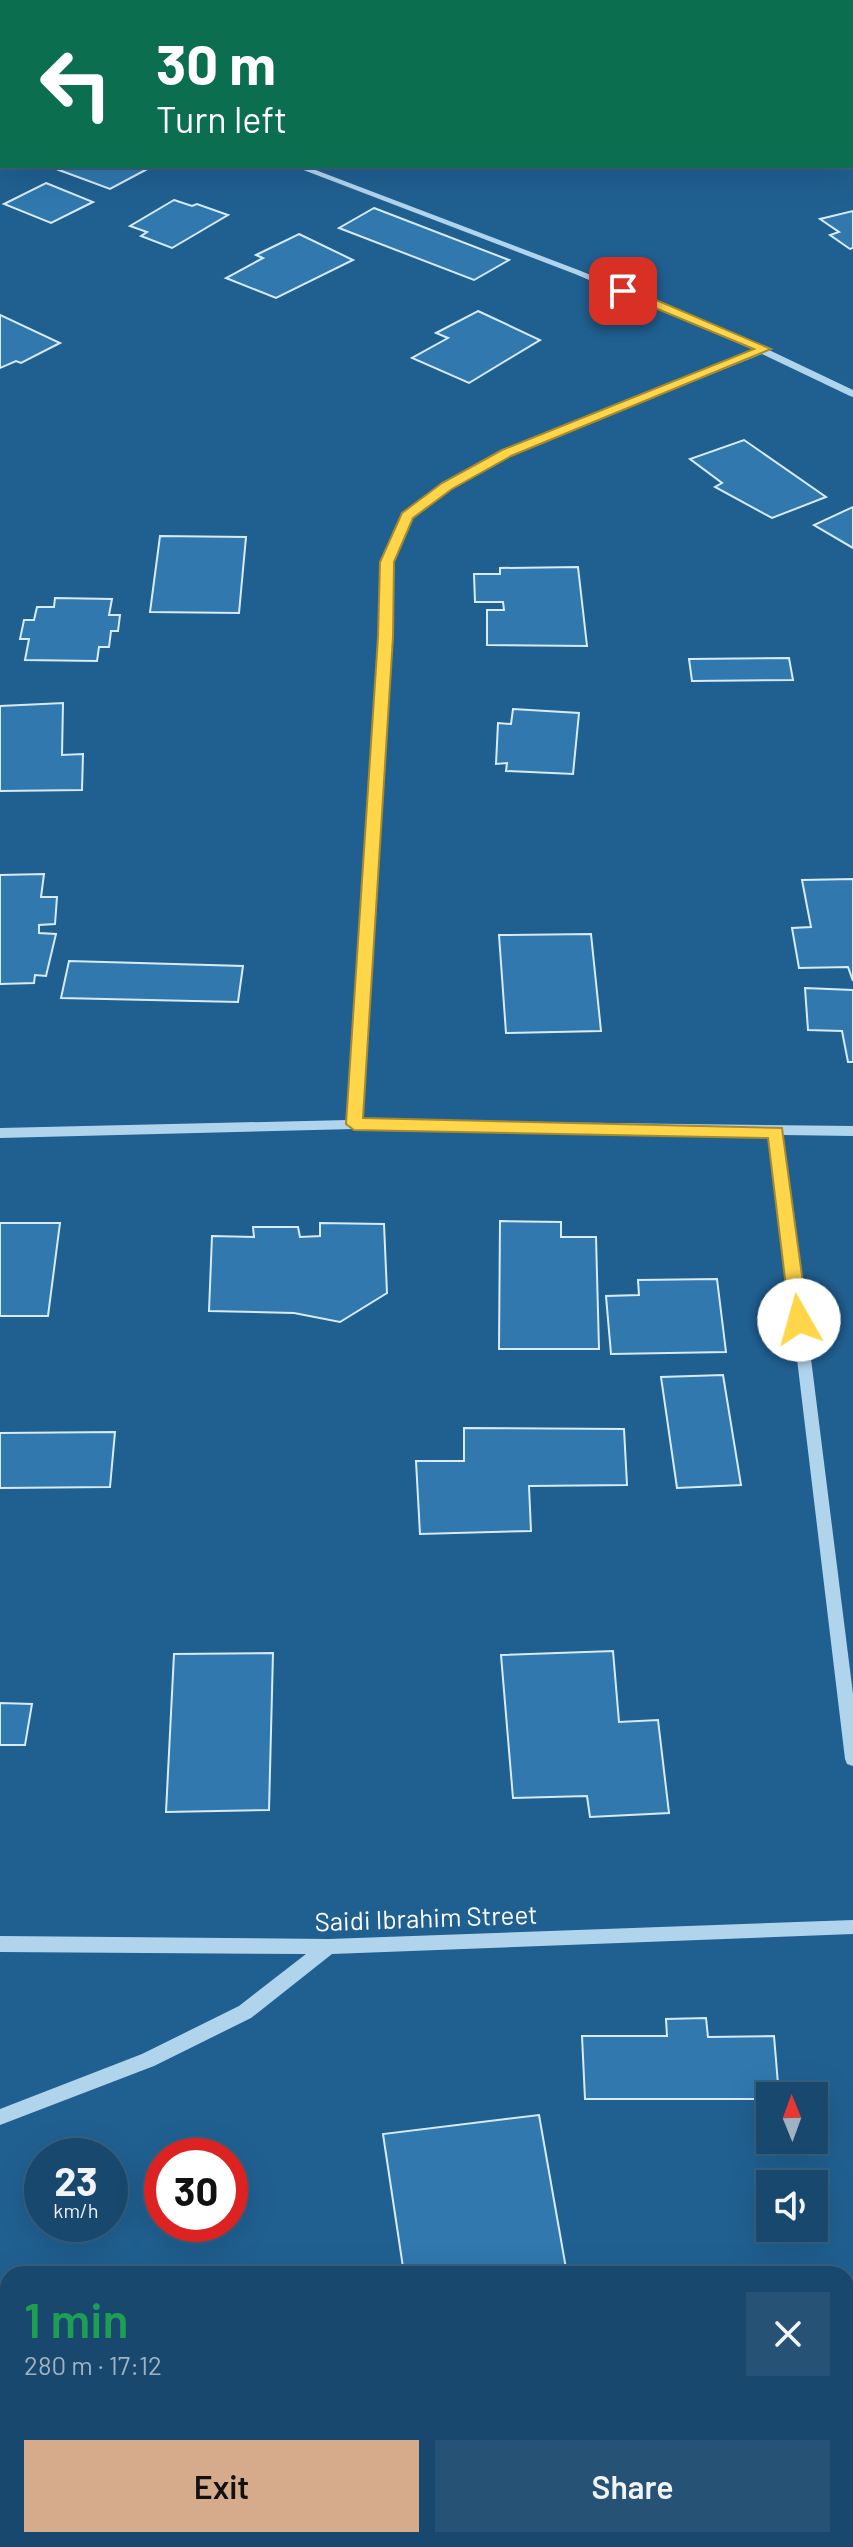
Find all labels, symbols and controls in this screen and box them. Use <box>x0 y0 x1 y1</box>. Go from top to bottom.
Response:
text: 30 m <box>156 29 276 96</box>
icon: left <box>24 32 128 136</box>
text: Turn left <box>156 97 287 140</box>
pin <box>589 257 657 325</box>
icon: arrive <box>601 269 645 313</box>
position arrow <box>757 1278 841 1362</box>
street label: Saidi Ibrahim Street <box>314 1898 538 1936</box>
north arrow <box>756 2082 828 2154</box>
map controls <box>756 2082 828 2242</box>
speed limit sign: 30 <box>144 2138 248 2242</box>
text: 23 <box>54 2156 98 2204</box>
button: sound <box>756 2170 828 2242</box>
text: km/h <box>53 2198 99 2222</box>
text: 1 min <box>24 2290 129 2348</box>
button: close <box>746 2292 830 2376</box>
text: 280 m · 17:12 <box>24 2349 162 2380</box>
button: Exit <box>24 2440 419 2532</box>
button: Share <box>435 2440 830 2532</box>

